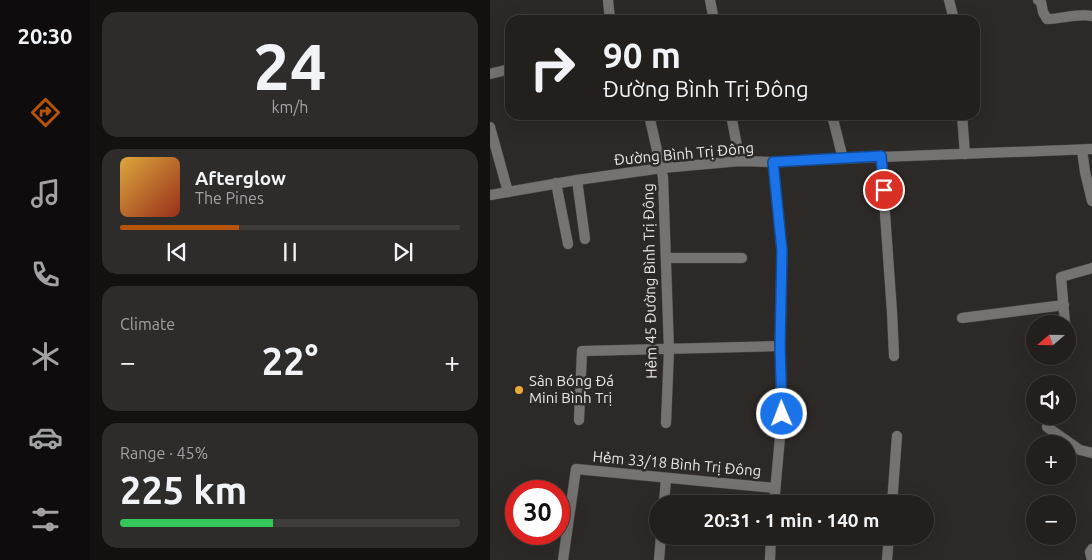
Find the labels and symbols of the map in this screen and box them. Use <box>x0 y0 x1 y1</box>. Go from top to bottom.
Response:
street label: Đường Bình Trị Đông <box>613 139 755 168</box>
pin <box>863 169 905 211</box>
street label: Hẻm 45 Đường Bình Trị Đông <box>639 183 660 379</box>
north arrow <box>1026 315 1076 365</box>
place label: Sân Bóng Đá Mini Bình Trị <box>529 372 614 406</box>
marker: Sân Bóng Đá Mini Bình Trị <box>513 384 525 396</box>
position arrow <box>755 387 807 439</box>
street label: Hẻm 33/18 Bình Trị Đông <box>592 448 762 479</box>
speed limit sign: 30 <box>505 480 570 545</box>

